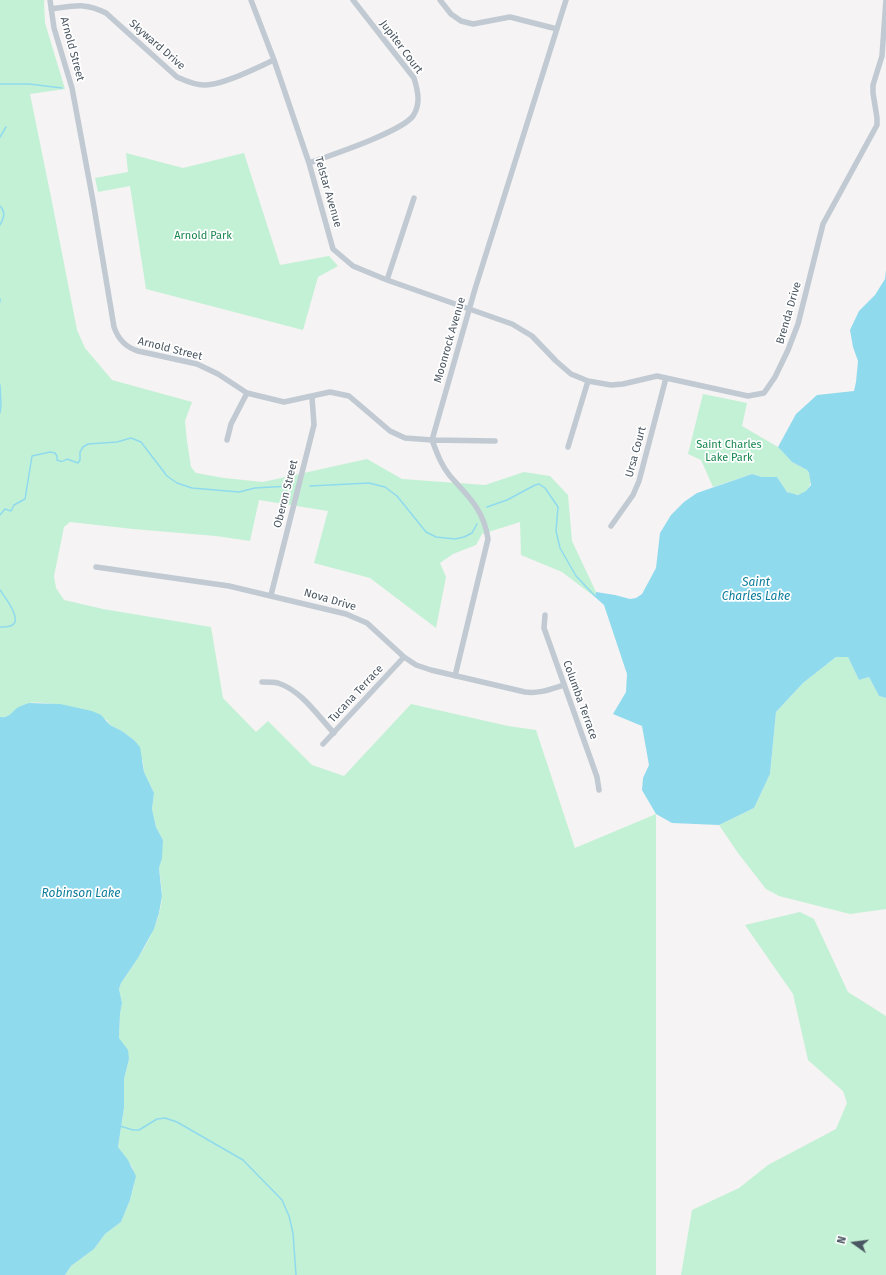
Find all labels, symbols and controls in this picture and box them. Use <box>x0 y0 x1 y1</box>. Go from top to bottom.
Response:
street label: Arnold Street <box>57 15 87 83</box>
street label: Skyward Drive <box>126 17 188 73</box>
street label: Jupiter Court <box>377 18 425 76</box>
street label: Telstar Avenue <box>312 155 344 229</box>
park label: Arnold Park <box>174 229 232 243</box>
street label: Brenda Drive <box>774 280 804 346</box>
street label: Moonrock Avenue <box>431 296 469 384</box>
street label: Arnold Street <box>136 335 204 363</box>
street label: Ursa Court <box>623 425 649 479</box>
park label: Saint Charles Lake Park <box>696 438 762 464</box>
street label: Oberon Street <box>271 459 301 529</box>
water label: Saint Charles Lake <box>722 576 790 604</box>
street label: Nova Drive <box>302 586 358 614</box>
street label: Columba Terrace <box>560 659 600 741</box>
street label: Tucana Terrace <box>326 662 386 726</box>
water label: Robinson Lake <box>42 887 120 901</box>
north arrow <box>834 1223 874 1263</box>
text: N <box>835 1235 849 1245</box>

